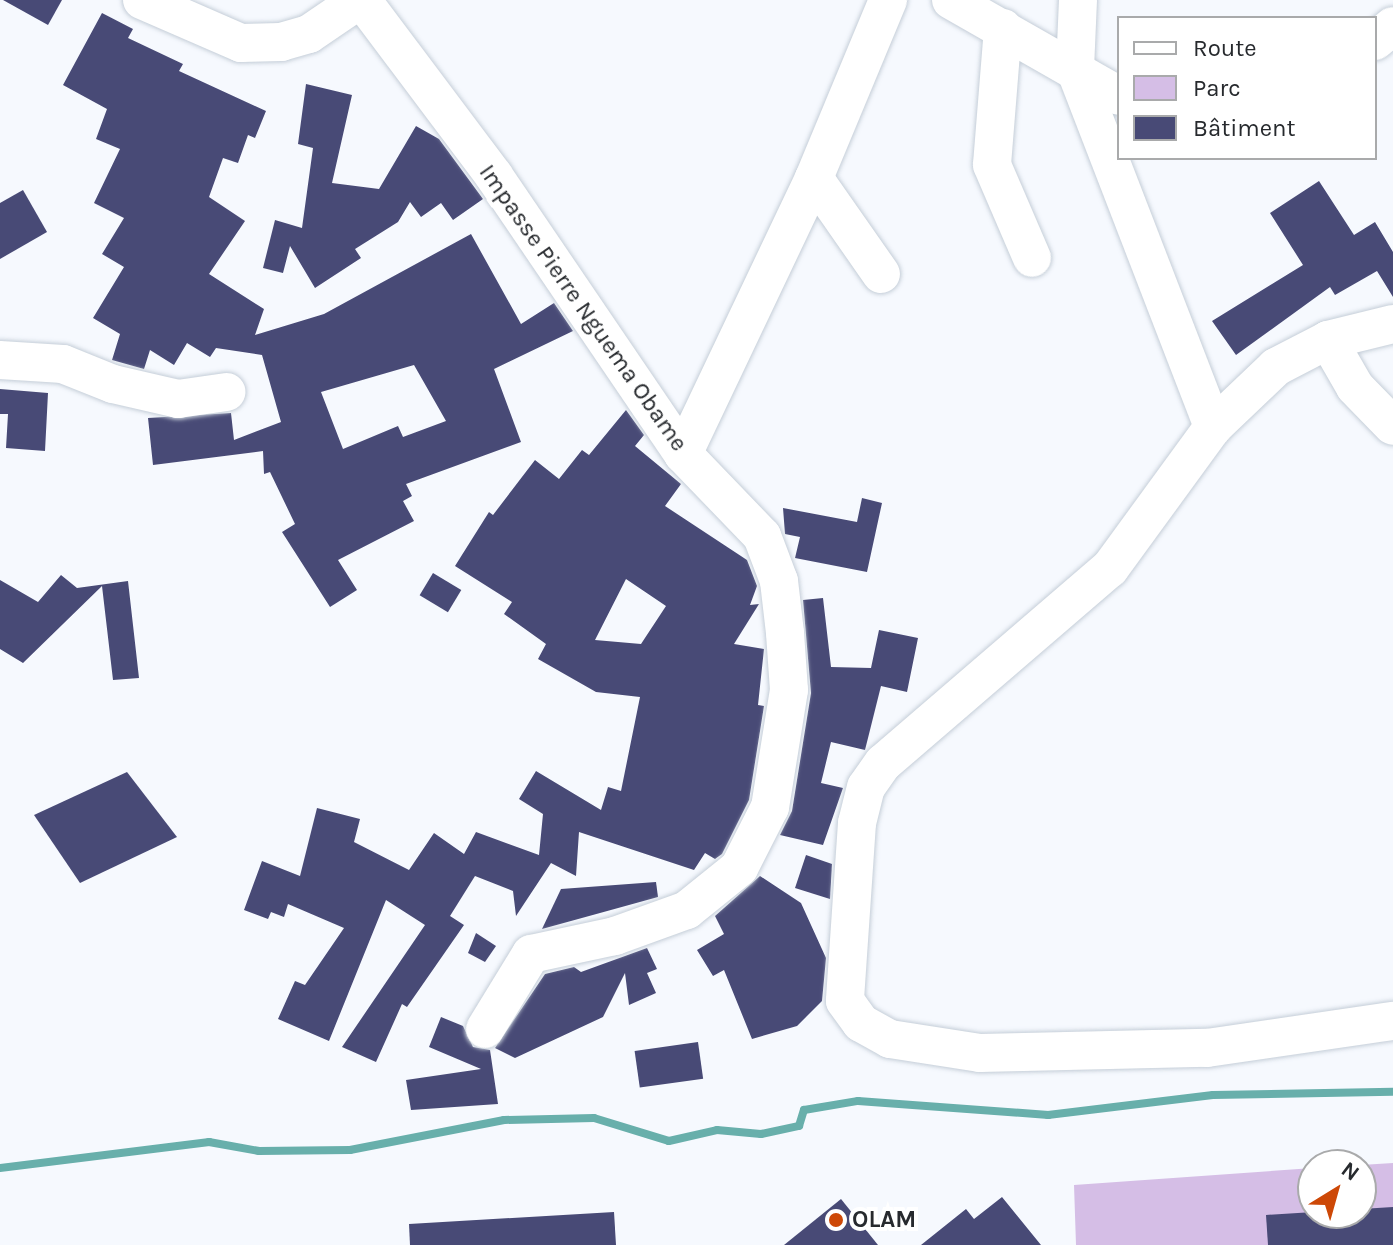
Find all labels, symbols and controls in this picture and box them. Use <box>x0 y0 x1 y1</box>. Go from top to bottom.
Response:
legend <box>1117 16 1377 160</box>
text: Route <box>1193 34 1257 62</box>
text: Parc <box>1193 74 1241 102</box>
text: Bâtiment <box>1193 114 1296 142</box>
street label: Impasse Pierre Nguema Obame <box>473 159 693 457</box>
north arrow <box>1297 1149 1377 1229</box>
text: N <box>1336 1156 1364 1187</box>
place label: OLAM <box>852 1206 916 1234</box>
marker: OLAM <box>827 1211 845 1229</box>

